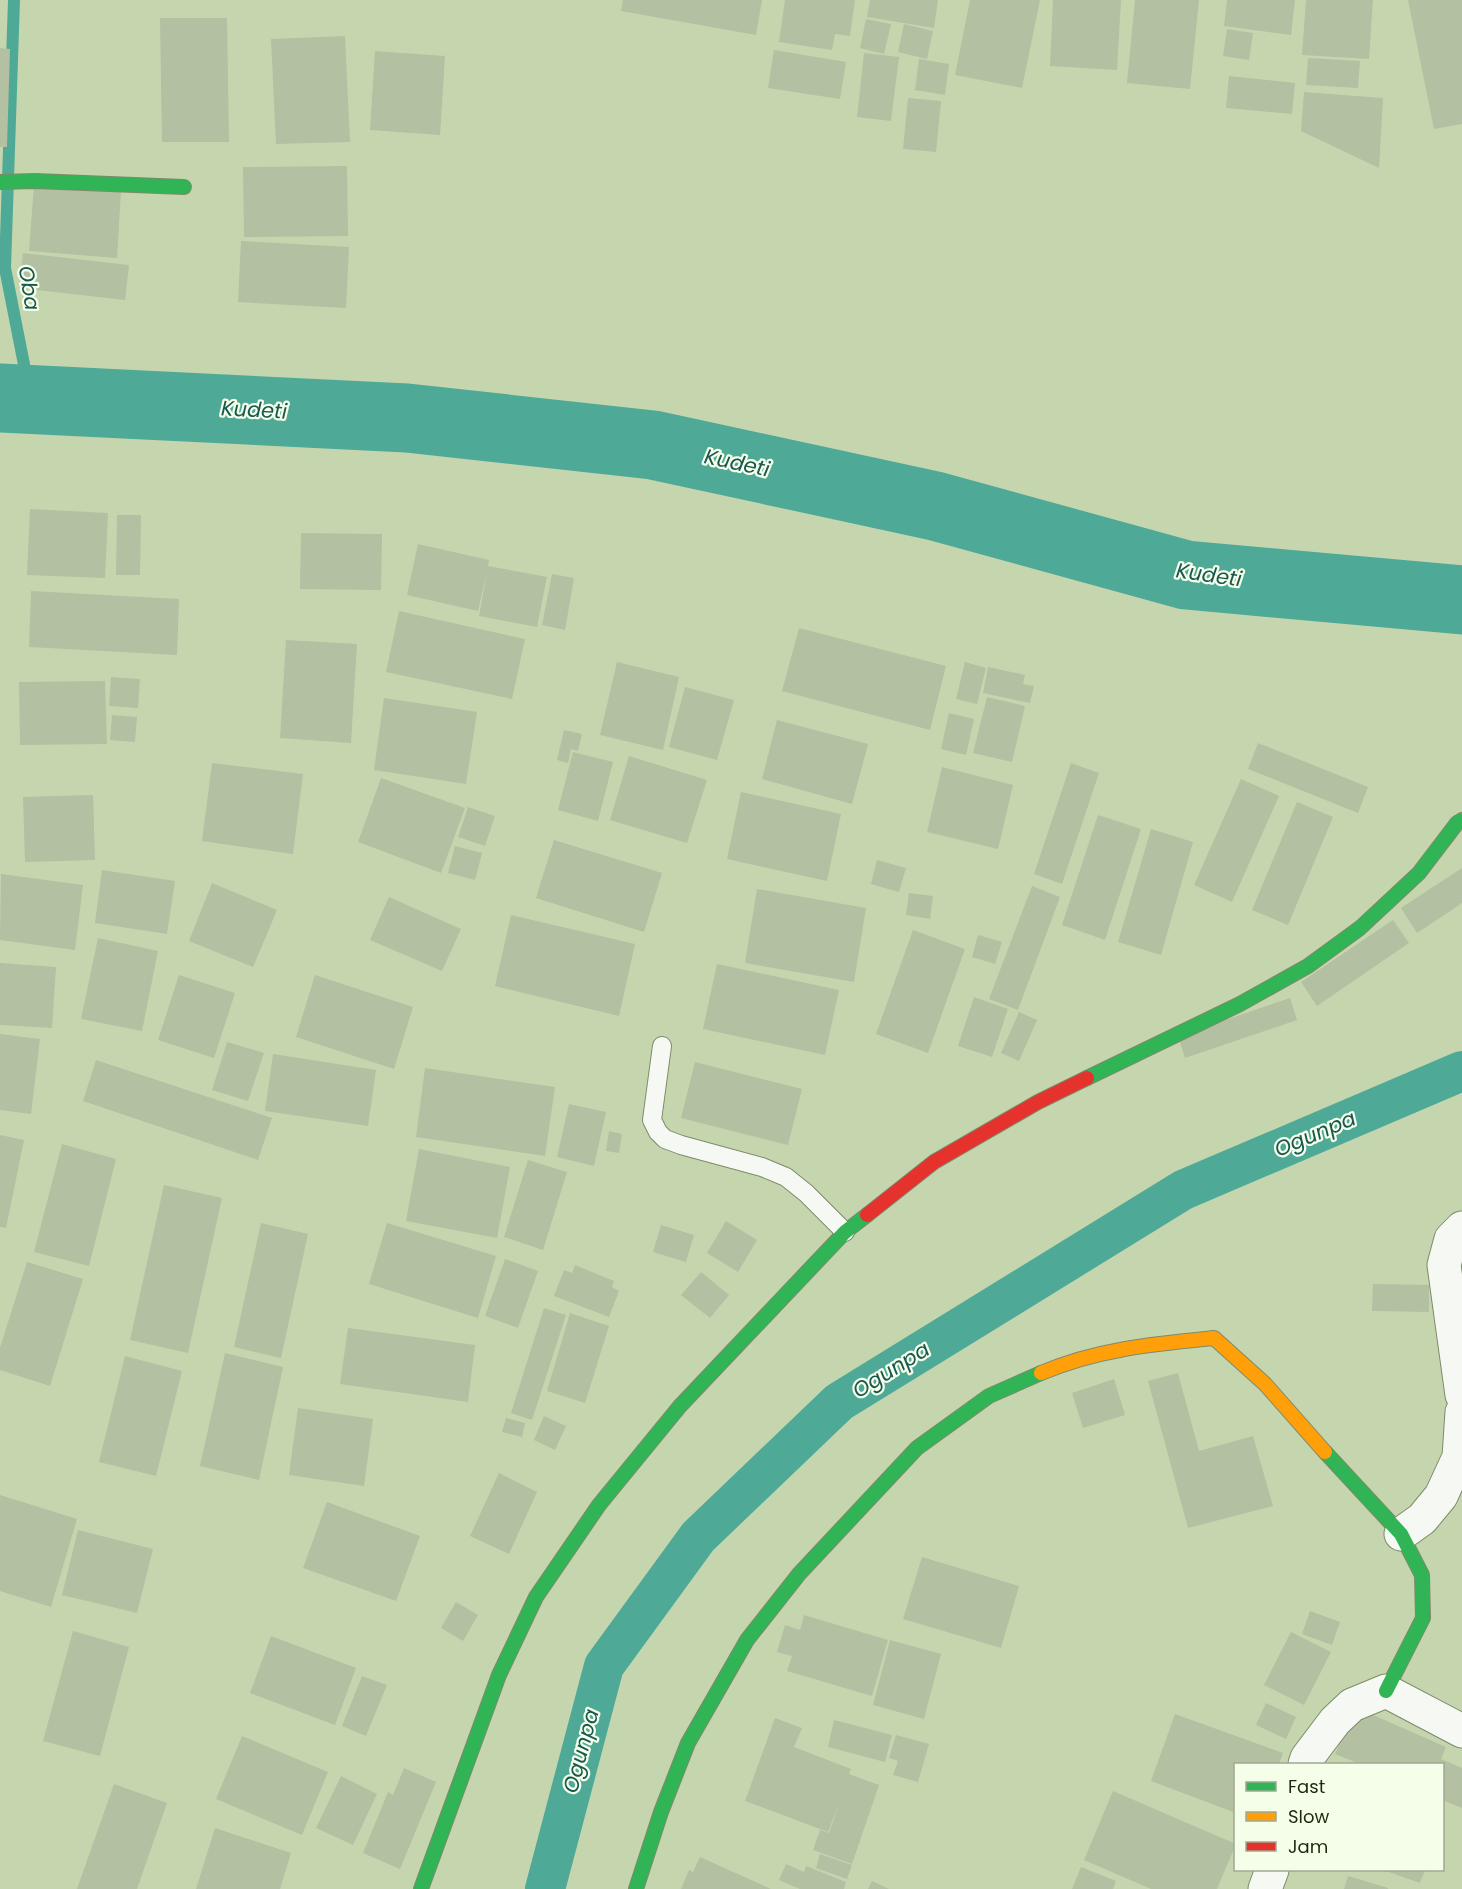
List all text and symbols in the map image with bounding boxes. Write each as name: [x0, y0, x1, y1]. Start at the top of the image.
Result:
water label: Oba: [12, 263, 47, 312]
water label: Kudeti: [220, 393, 289, 426]
water label: Kudeti: [702, 441, 773, 484]
water label: Kudeti: [1174, 556, 1245, 594]
water label: Ogunpa: [1270, 1103, 1360, 1164]
water label: Ogunpa: [847, 1334, 935, 1405]
water label: Ogunpa: [555, 1706, 606, 1796]
legend: [1234, 1763, 1444, 1871]
text: Fast: [1288, 1774, 1325, 1799]
text: Slow: [1288, 1804, 1330, 1829]
text: Jam: [1288, 1834, 1328, 1859]

